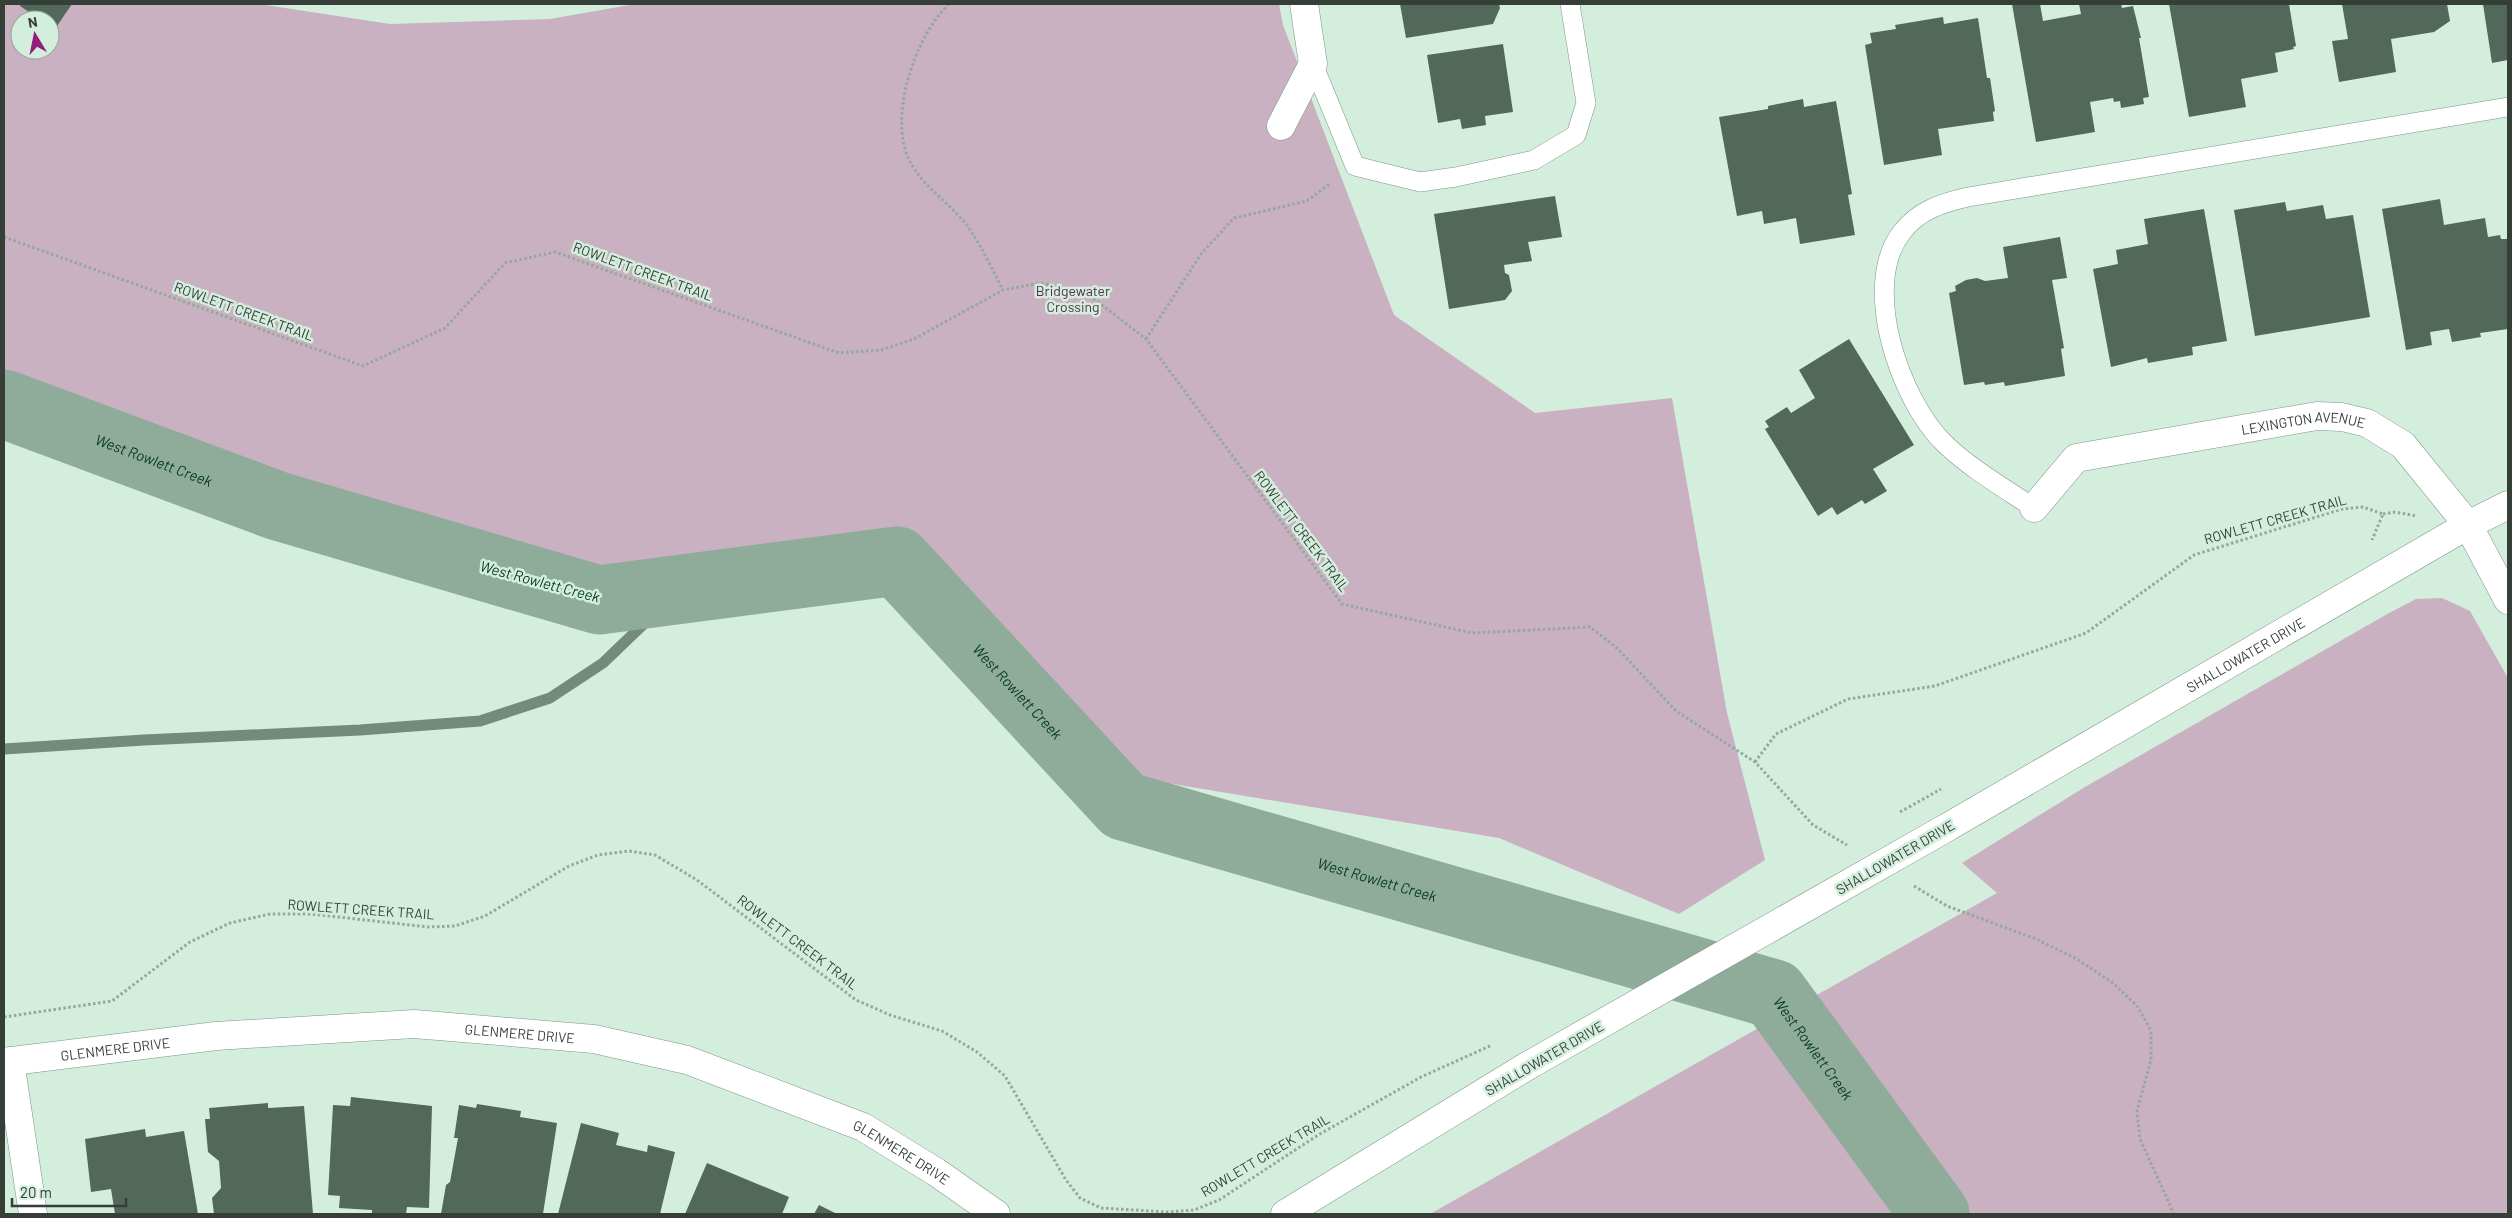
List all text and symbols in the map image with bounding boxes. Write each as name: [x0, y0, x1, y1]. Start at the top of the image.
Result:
north arrow: [10, 10, 60, 60]
text: N: [27, 13, 39, 31]
street label: ROWLETT CREEK TRAIL: [571, 238, 715, 304]
street label: ROWLETT CREEK TRAIL: [172, 278, 316, 344]
park label: Bridgewater Crossing: [1036, 282, 1110, 315]
street label: LEXINGTON AVENUE: [2240, 407, 2367, 438]
water label: West Rowlett Creek: [93, 430, 216, 490]
street label: ROWLETT CREEK TRAIL: [1251, 467, 1353, 595]
street label: ROWLETT CREEK TRAIL: [2202, 491, 2348, 547]
water label: West Rowlett Creek: [478, 556, 603, 606]
street label: SHALLOWATER DRIVE: [2183, 613, 2308, 695]
water label: West Rowlett Creek: [969, 640, 1067, 743]
street label: SHALLOWATER DRIVE: [1833, 816, 1957, 898]
water label: West Rowlett Creek: [1315, 853, 1440, 905]
street label: ROWLETT CREEK TRAIL: [734, 891, 862, 993]
street label: ROWLETT CREEK TRAIL: [287, 895, 435, 923]
water label: West Rowlett Creek: [1770, 993, 1858, 1104]
street label: SHALLOWATER DRIVE: [1482, 1017, 1606, 1099]
street label: GLENMERE DRIVE: [464, 1020, 575, 1046]
street label: GLENMERE DRIVE: [59, 1033, 171, 1064]
street label: ROWLETT CREEK TRAIL: [1198, 1110, 1332, 1200]
street label: GLENMERE DRIVE: [851, 1116, 953, 1188]
scale bar: [12, 1176, 126, 1208]
text: 20 m: [20, 1183, 52, 1201]

